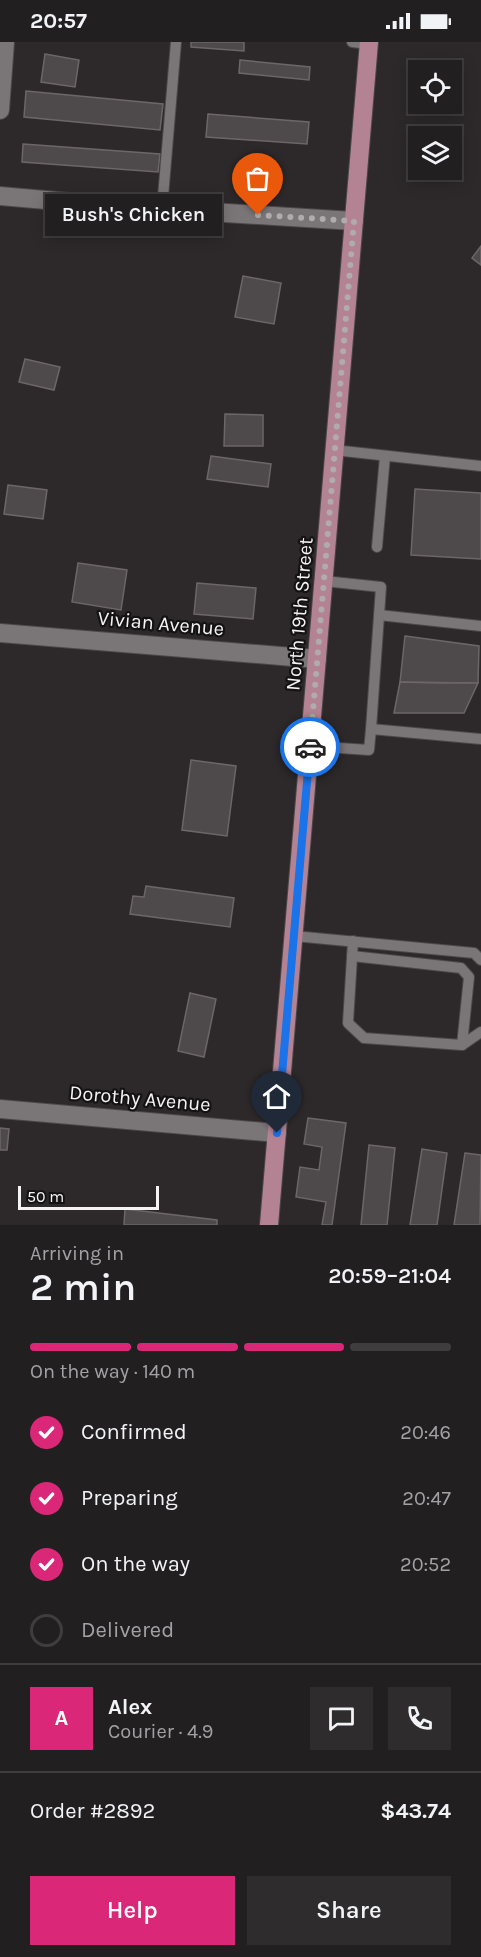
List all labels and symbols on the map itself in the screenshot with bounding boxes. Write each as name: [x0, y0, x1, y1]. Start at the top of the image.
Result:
pin: [232, 153, 283, 215]
callout: Bush's Chicken: [45, 194, 222, 236]
street label: North 19th Street: [281, 536, 318, 692]
street label: Vivian Avenue: [97, 607, 225, 640]
courier: [280, 717, 340, 777]
pin: [251, 1071, 302, 1133]
street label: Dorothy Avenue: [68, 1081, 212, 1116]
scale bar: [18, 1183, 159, 1210]

